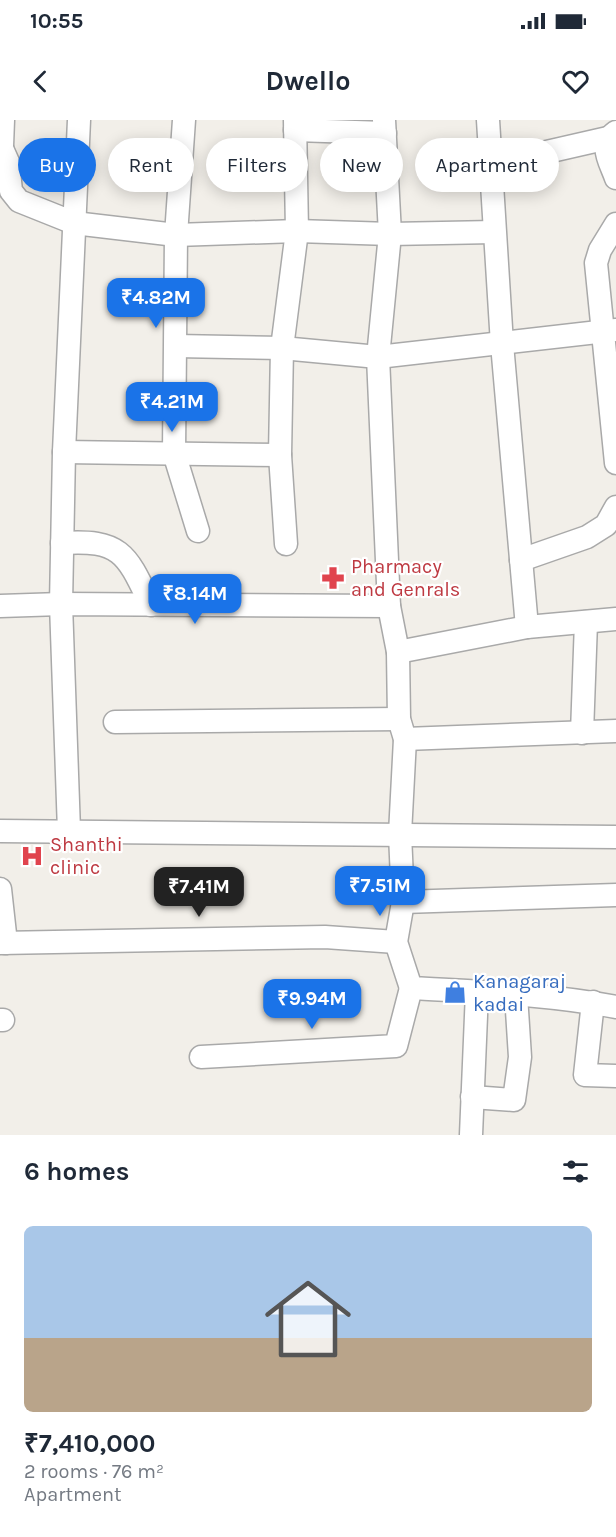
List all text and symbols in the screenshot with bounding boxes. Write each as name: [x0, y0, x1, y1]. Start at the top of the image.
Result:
text: 10:55: [30, 8, 83, 34]
icon: back: [24, 65, 57, 98]
text: Dwello: [265, 65, 351, 97]
icon: heart: [559, 65, 592, 98]
chip: Buy: [18, 138, 96, 192]
chip: Rent: [108, 138, 194, 192]
chip: Filters: [206, 138, 308, 192]
chip: New: [320, 138, 403, 192]
chip: Apartment: [415, 138, 559, 192]
pin: ₹4.82M: [107, 278, 205, 329]
text: ₹4.82M: [121, 286, 191, 309]
pin: ₹4.21M: [123, 382, 221, 433]
text: ₹4.21M: [140, 390, 204, 413]
place label: Pharmacy and Genrals: [351, 555, 460, 601]
pharmacy icon: Pharmacy and Genrals: [320, 565, 346, 591]
pin: ₹8.14M: [146, 574, 244, 625]
text: ₹8.14M: [162, 582, 228, 605]
place label: Shanthi clinic: [50, 833, 123, 879]
hospital icon: Shanthi clinic: [19, 843, 45, 869]
pin: ₹7.51M: [331, 866, 429, 917]
pin: ₹7.41M: [150, 867, 248, 918]
text: ₹7.51M: [349, 874, 411, 897]
text: ₹7.41M: [168, 875, 230, 898]
place label: Kanagaraj kadai: [473, 970, 566, 1016]
pin: ₹9.94M: [263, 979, 361, 1030]
shop icon: Kanagaraj kadai: [442, 979, 468, 1005]
text: ₹9.94M: [277, 987, 347, 1010]
icon: filters: [559, 1155, 592, 1188]
text: 6 homes: [24, 1156, 129, 1187]
icon: home: [254, 1265, 362, 1373]
text: ₹7,410,000: [24, 1428, 155, 1459]
text: 2 rooms · 76 m²: [24, 1460, 164, 1483]
text: Apartment: [24, 1483, 122, 1506]

